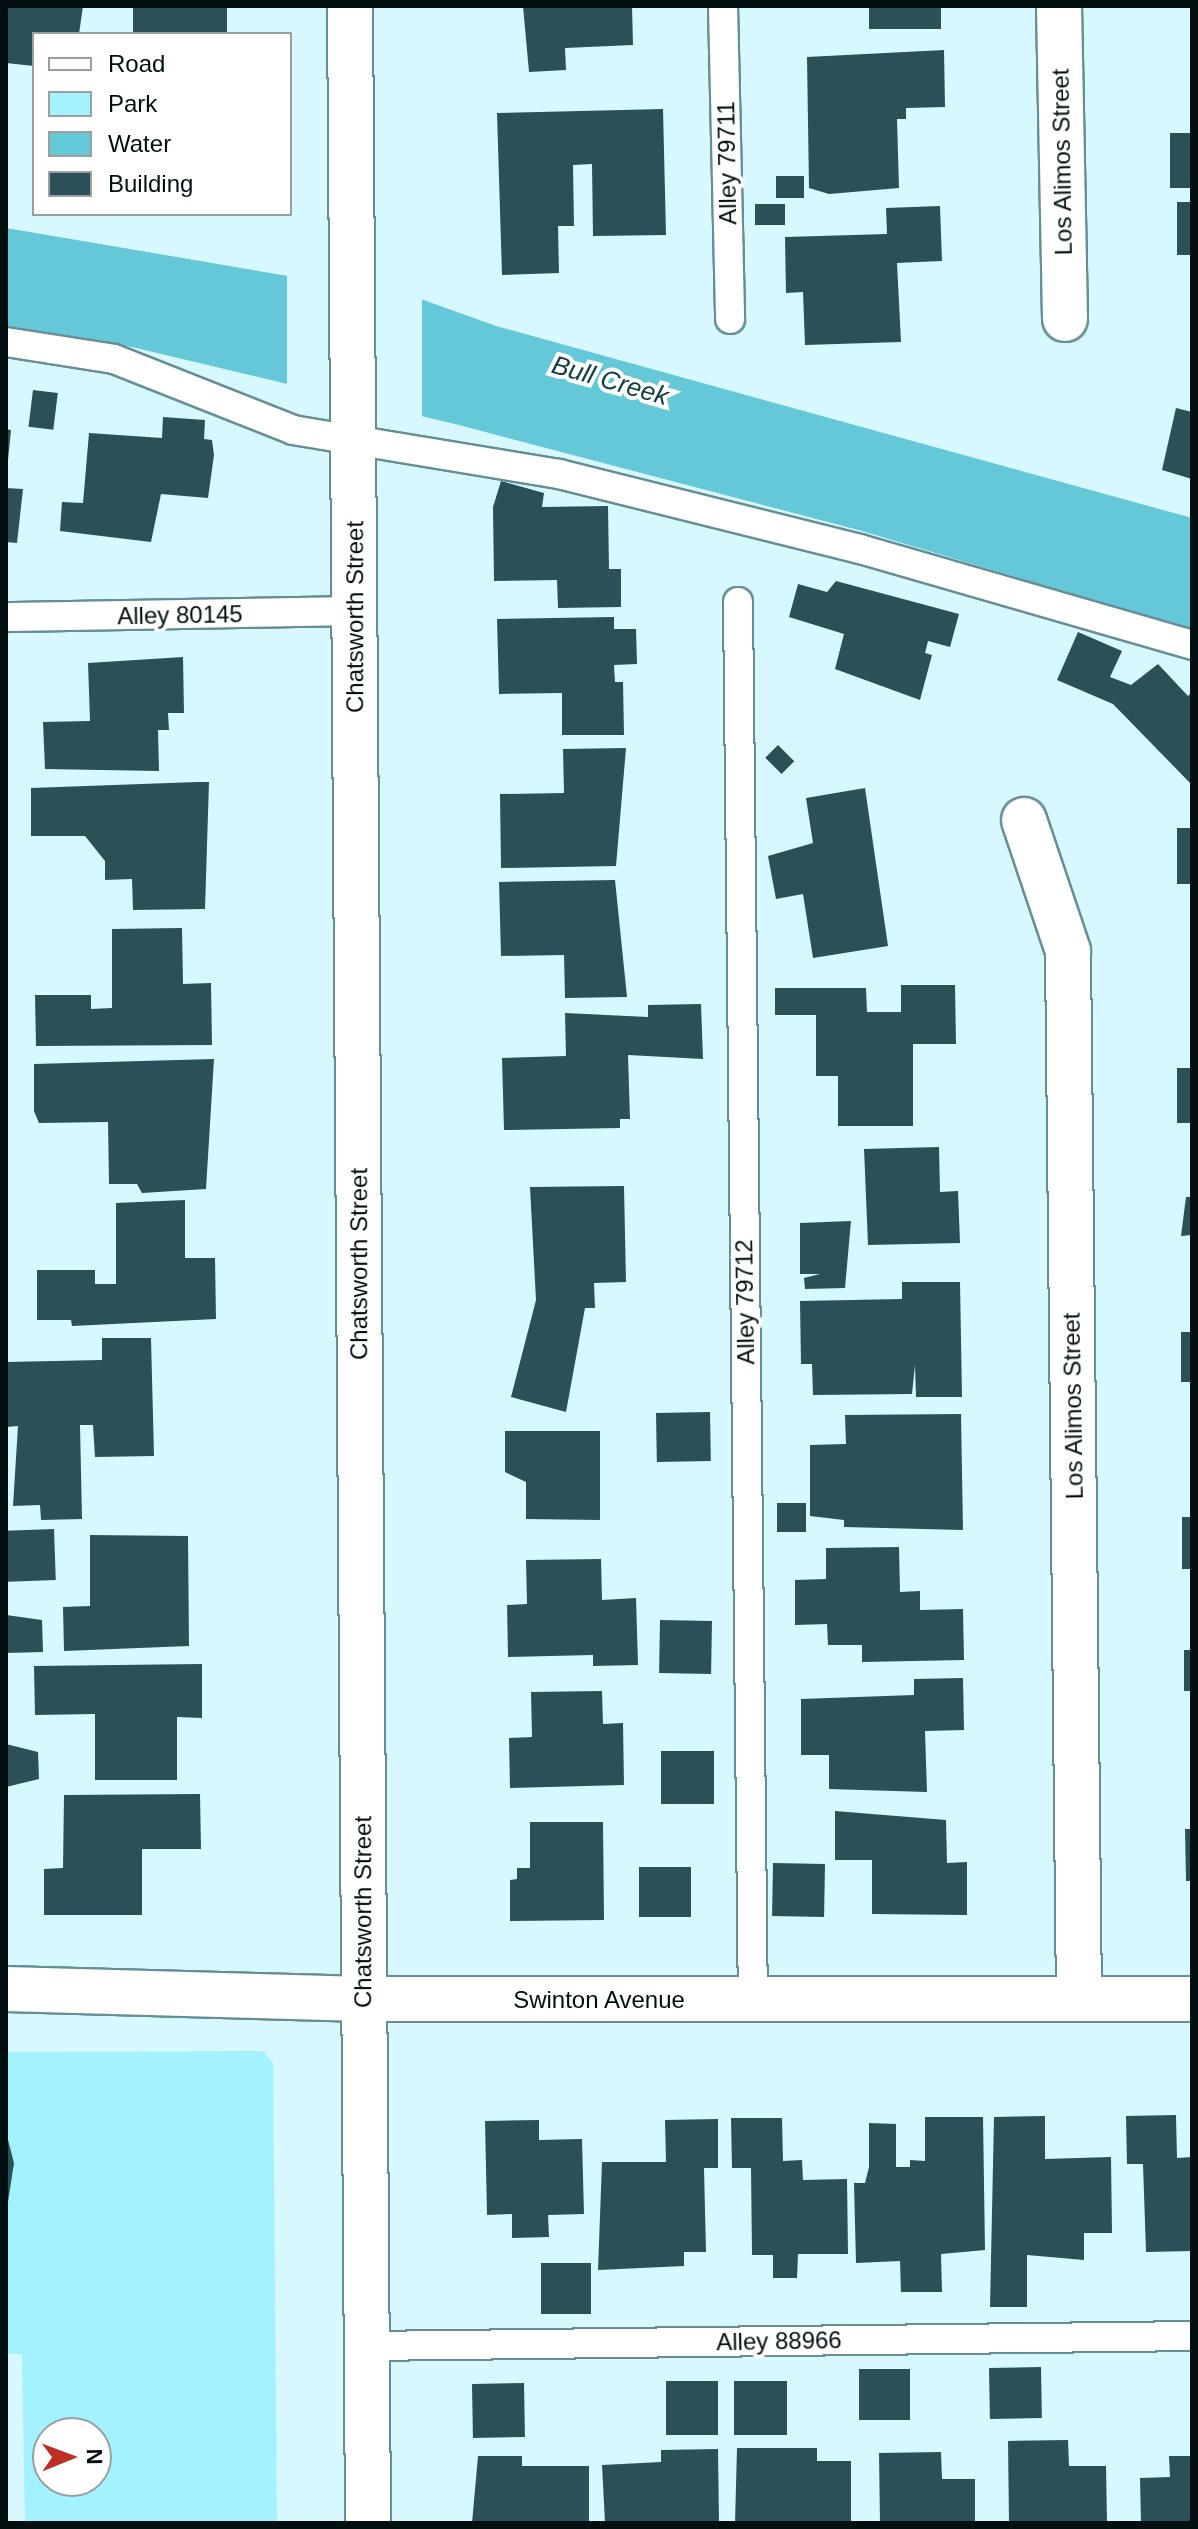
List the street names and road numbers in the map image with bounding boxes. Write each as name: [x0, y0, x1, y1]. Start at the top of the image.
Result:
street label: Los Alimos Street: [1046, 68, 1078, 256]
street label: Alley 79711: [712, 101, 742, 225]
street label: Chatsworth Street: [341, 521, 369, 713]
street label: Alley 80145: [117, 600, 243, 630]
street label: Chatsworth Street: [345, 1168, 373, 1360]
street label: Alley 79712: [730, 1239, 760, 1365]
street label: Los Alimos Street: [1057, 1312, 1089, 1500]
street label: Chatsworth Street: [349, 1816, 377, 2008]
street label: Swinton Avenue: [512, 1986, 686, 2014]
street label: Alley 88966: [716, 2326, 842, 2356]

